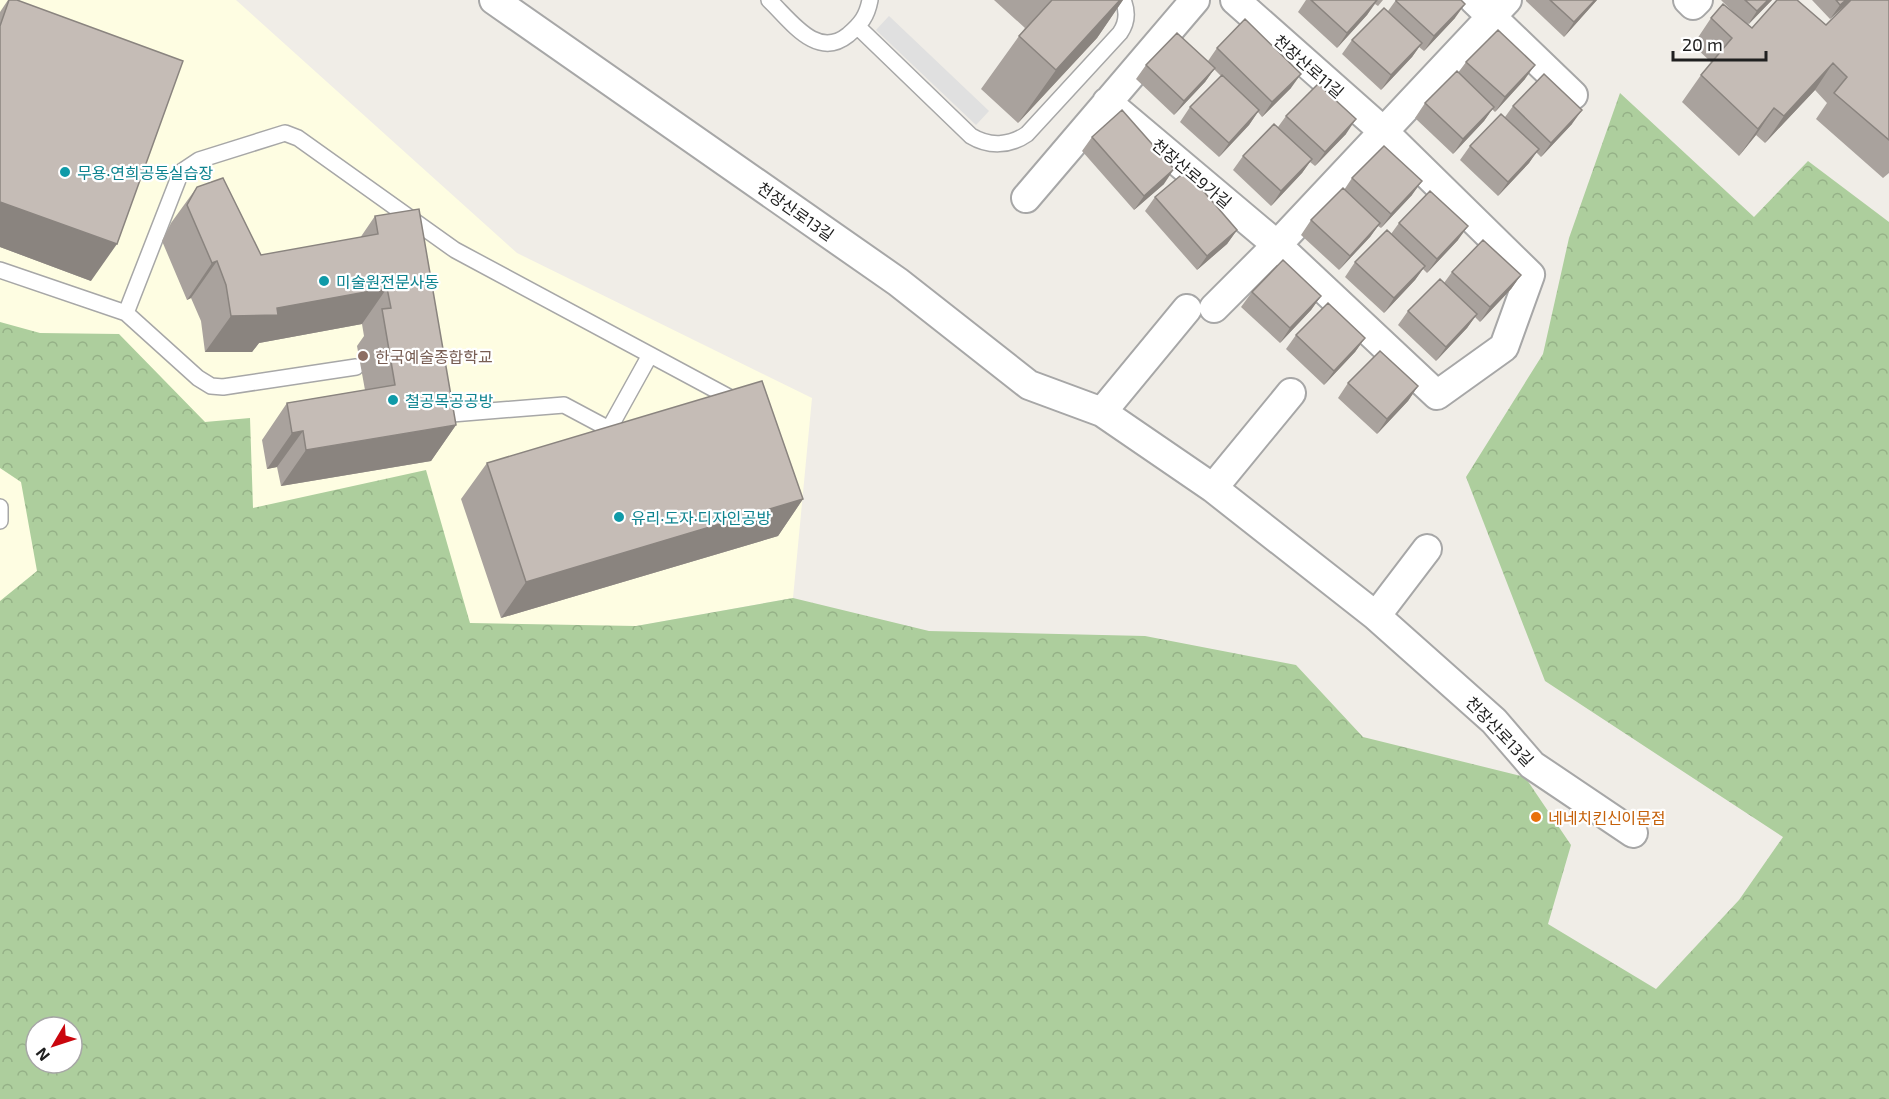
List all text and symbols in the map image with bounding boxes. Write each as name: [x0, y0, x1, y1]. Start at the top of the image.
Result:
scale bar: [1673, 24, 1766, 62]
street label: 천장산로11길: [1270, 31, 1348, 101]
text: 20 m: [1682, 33, 1723, 55]
street label: 천장산로9가길: [1149, 134, 1235, 212]
place label: 무용·연희공동실습장: [77, 163, 214, 182]
marker: 무용·연희공동실습장: [58, 165, 72, 179]
street label: 천장산로13길: [754, 178, 838, 244]
place label: 미술원전문사동: [336, 272, 439, 291]
marker: 미술원전문사동: [317, 274, 331, 288]
place label: 한국예술종합학교: [375, 347, 493, 366]
marker: 한국예술종합학교: [356, 349, 370, 363]
place label: 철공목공공방: [405, 391, 494, 410]
marker: 철공목공공방: [386, 393, 400, 407]
place label: 유리·도자·디자인공방: [631, 508, 771, 527]
marker: 유리·도자·디자인공방: [612, 510, 626, 524]
street label: 천장산로13길: [1462, 692, 1538, 770]
place label: 네네치킨신이문점: [1548, 808, 1666, 827]
marker: 네네치킨신이문점: [1529, 810, 1543, 824]
north arrow: [24, 1015, 84, 1075]
text: N: [31, 1044, 53, 1065]

